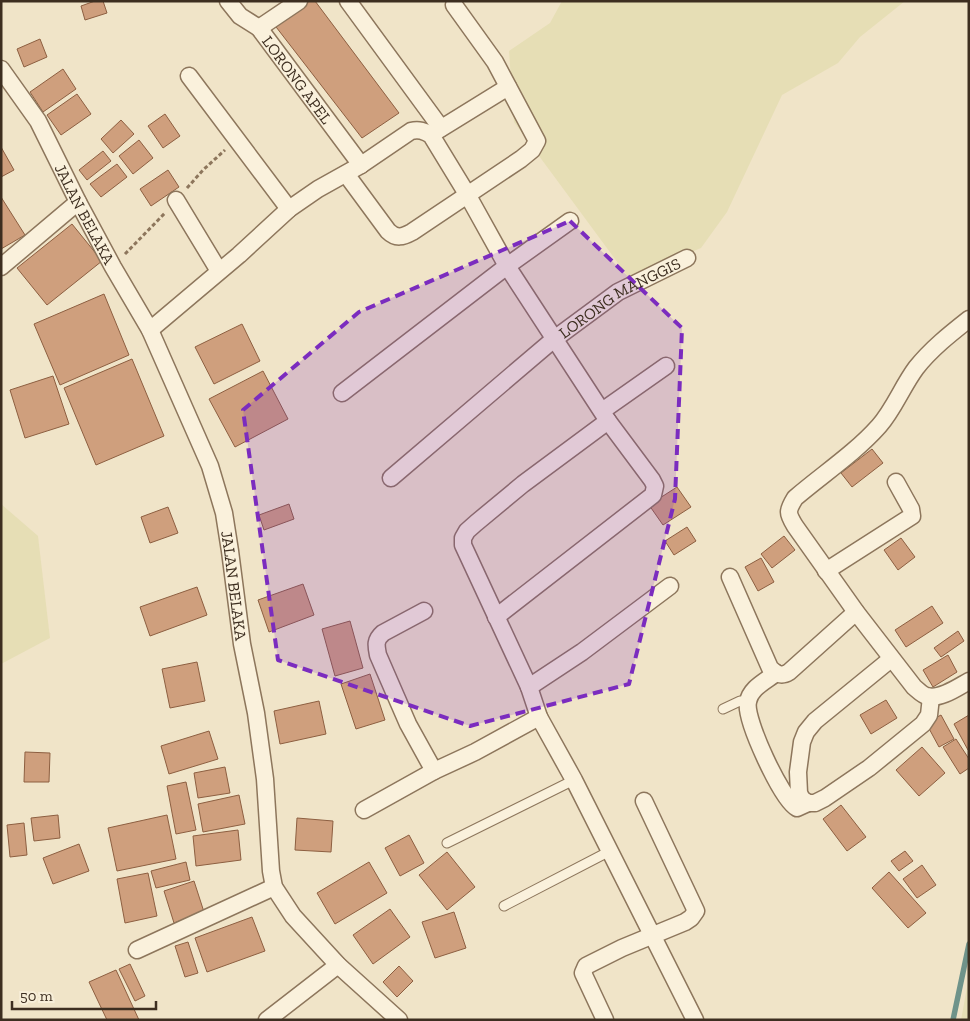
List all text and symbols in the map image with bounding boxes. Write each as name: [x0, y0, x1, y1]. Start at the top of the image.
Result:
street label: LORONG APEL: [258, 32, 337, 128]
street label: JALAN BELAKA: [51, 161, 119, 268]
street label: LORONG MANGGIS: [555, 253, 683, 342]
street label: JALAN BELAKA: [217, 529, 251, 642]
scale bar: [12, 978, 156, 1010]
text: 50 m: [20, 987, 53, 1005]

